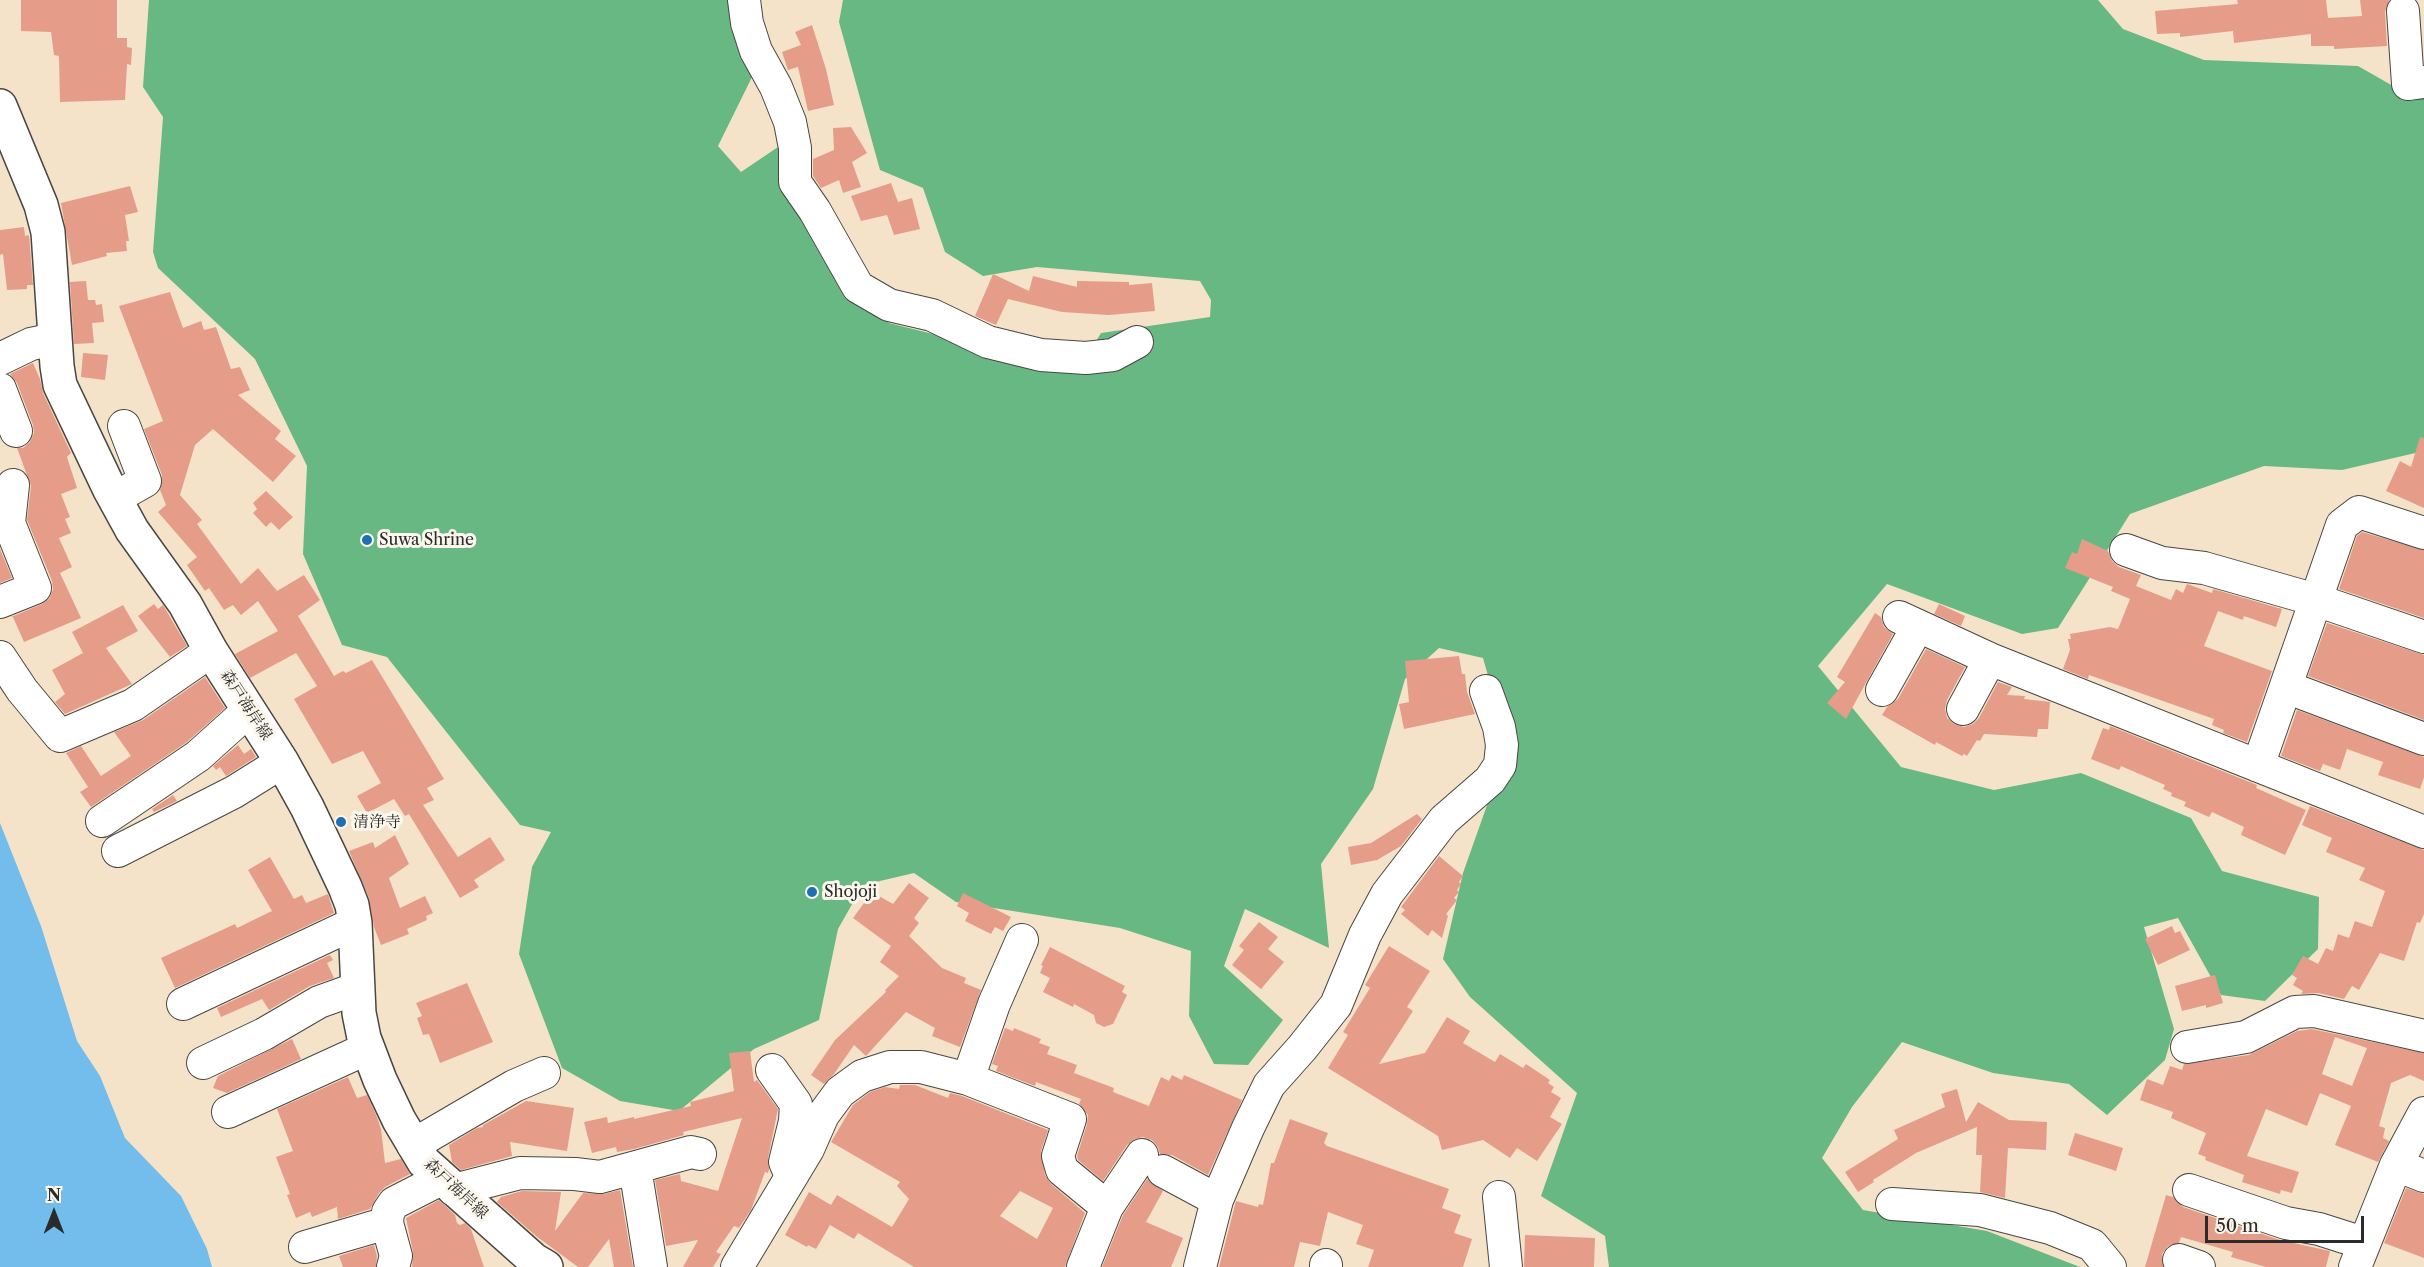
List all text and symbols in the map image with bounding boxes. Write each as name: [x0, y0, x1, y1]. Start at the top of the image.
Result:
place label: Suwa Shrine: [379, 530, 474, 550]
marker: Suwa Shrine: [360, 533, 374, 547]
street label: 森戸海岸線: [216, 666, 276, 744]
place label: 清浄寺: [353, 812, 401, 832]
marker: 清浄寺: [334, 815, 348, 829]
place label: Shojoji: [824, 882, 877, 902]
marker: Shojoji: [805, 885, 819, 899]
street label: 森戸海岸線: [420, 1155, 492, 1223]
north arrow: [24, 1183, 84, 1243]
text: N: [47, 1185, 61, 1205]
scale bar: [2208, 1204, 2367, 1242]
text: 50 m: [2216, 1215, 2259, 1237]

